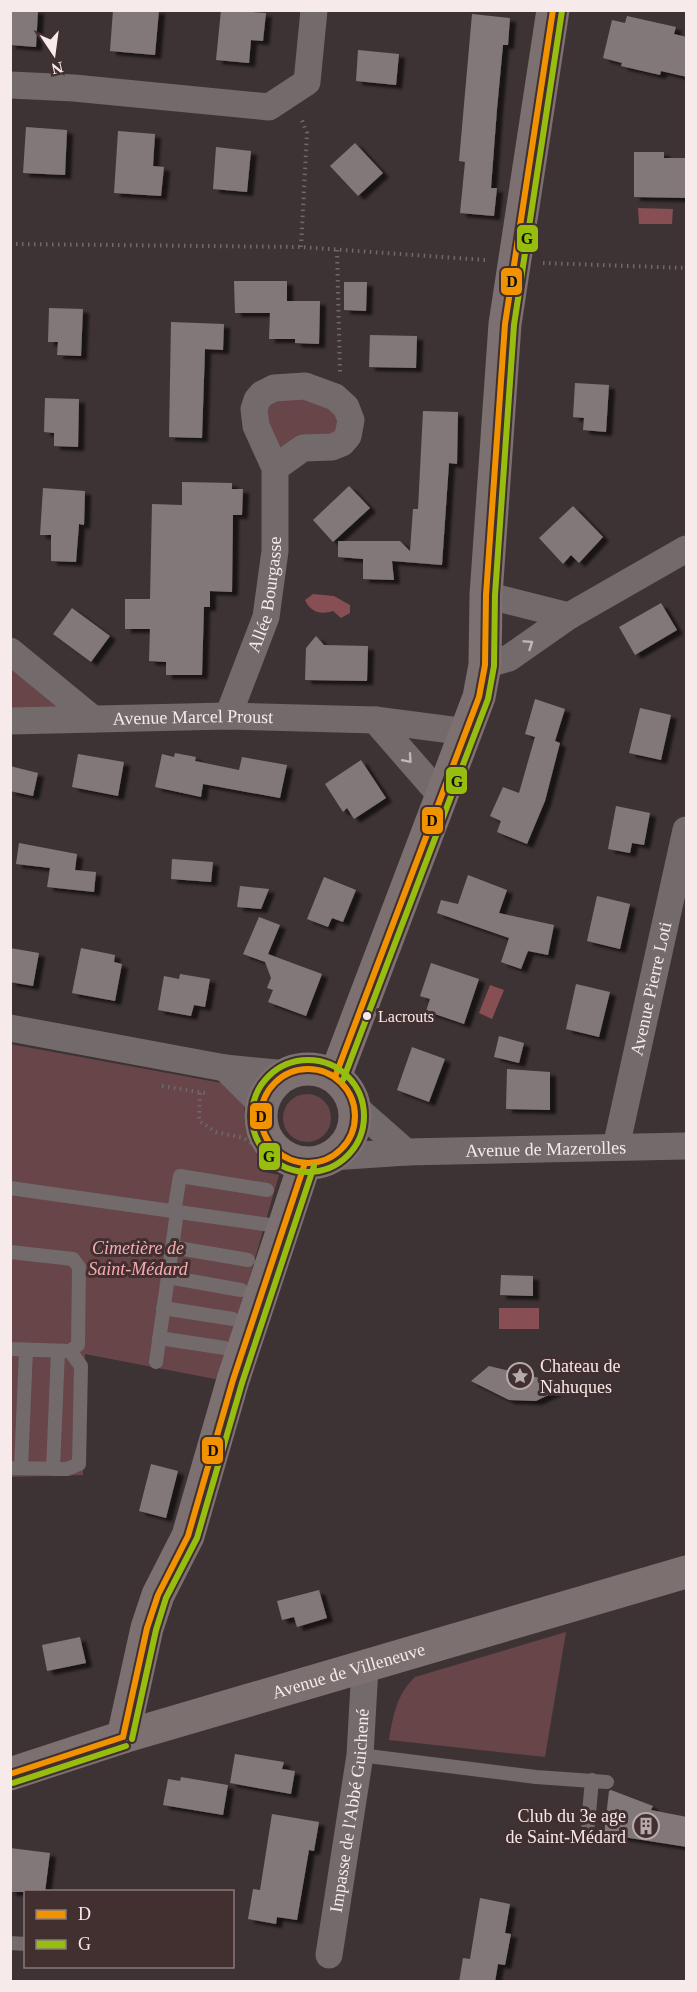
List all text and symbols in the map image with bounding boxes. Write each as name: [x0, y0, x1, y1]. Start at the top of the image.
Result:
north arrow: [24, 24, 84, 84]
text: N: [49, 59, 65, 78]
line badge: G: [516, 224, 539, 253]
text: G: [521, 230, 534, 247]
line badge: D: [500, 267, 523, 296]
text: D: [506, 273, 518, 290]
street label: Allée Bourgasse: [243, 537, 285, 655]
one-way arrow: [522, 640, 533, 651]
street label: Avenue Marcel Proust: [112, 706, 274, 729]
one-way arrow: [401, 752, 412, 763]
line badge: G: [445, 766, 468, 795]
text: G: [451, 773, 464, 790]
line badge: D: [421, 806, 444, 835]
text: D: [426, 812, 438, 829]
street label: Avenue Pierre Loti: [626, 920, 675, 1058]
place label: Lacrouts: [378, 1008, 434, 1025]
marker: Lacrouts: [361, 1010, 373, 1022]
line badge: D: [249, 1102, 273, 1130]
text: D: [255, 1108, 267, 1125]
street label: Avenue de Mazerolles: [465, 1137, 626, 1161]
line badge: G: [258, 1142, 281, 1171]
text: G: [263, 1148, 276, 1165]
park label: Cimetière de Saint-Médard: [88, 1238, 189, 1279]
place label: Chateau de Nahuques: [540, 1356, 620, 1397]
place icon: Chateau de Nahuques: [505, 1361, 535, 1391]
line badge: D: [201, 1436, 224, 1465]
text: D: [207, 1442, 219, 1459]
street label: Avenue de Villeneuve: [270, 1639, 427, 1703]
street label: Impasse de l'Abbé Guichené: [326, 1708, 373, 1914]
place label: Club du 3e age de Saint-Médard: [506, 1806, 626, 1847]
building icon: Club du 3e age de Saint-Médard: [631, 1811, 661, 1841]
legend: [24, 1890, 234, 1968]
text: D: [78, 1904, 91, 1924]
text: G: [78, 1934, 91, 1954]

